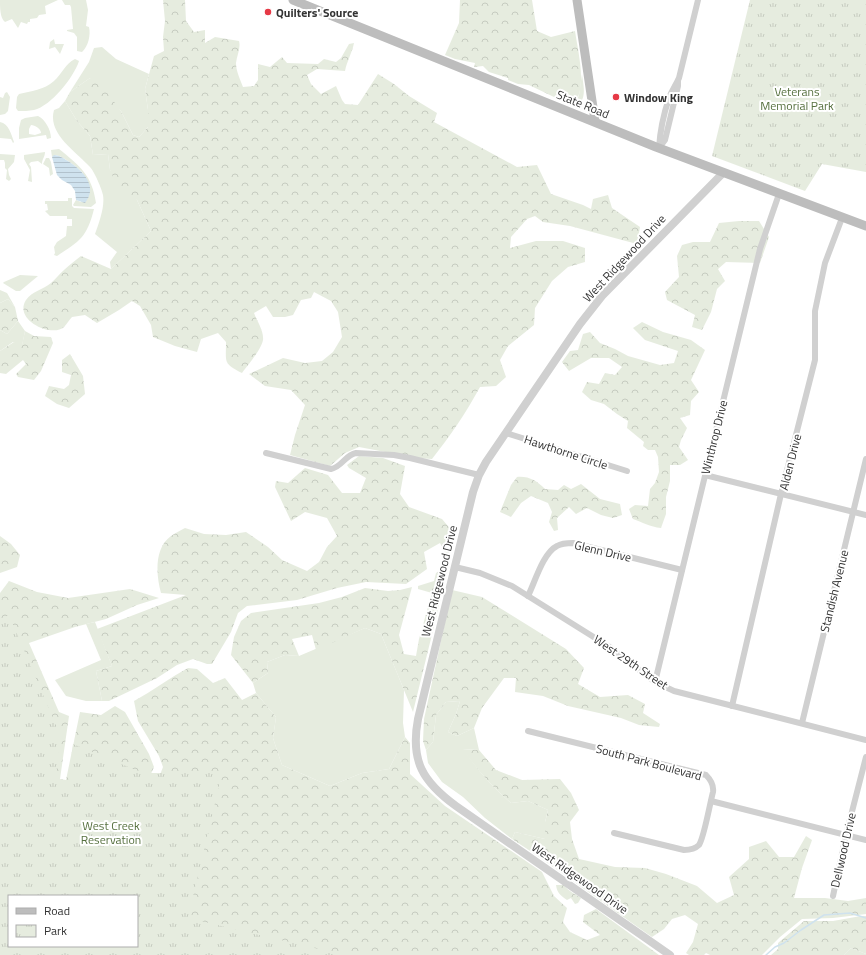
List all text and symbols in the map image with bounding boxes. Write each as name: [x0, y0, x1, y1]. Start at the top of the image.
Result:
place label: Quilters' Source: [276, 3, 358, 22]
marker: Quilters' Source: [263, 7, 273, 17]
park label: Veterans Memorial Park: [760, 82, 834, 115]
street label: State Road: [554, 85, 612, 123]
place label: Window King: [624, 88, 694, 107]
marker: Window King: [611, 92, 621, 102]
street label: West Ridgewood Drive: [578, 210, 670, 306]
street label: Winthrop Drive: [696, 398, 732, 476]
street label: Hawthorne Circle: [522, 430, 610, 474]
street label: Alden Drive: [774, 432, 806, 492]
street label: West Ridgewood Drive: [416, 523, 462, 639]
street label: Glenn Drive: [573, 535, 633, 567]
street label: Standish Avenue: [815, 548, 853, 634]
street label: West 29th Street: [590, 630, 673, 695]
street label: South Park Boulevard: [594, 739, 704, 785]
street label: Dellwood Drive: [825, 811, 861, 889]
park label: West Creek Reservation: [81, 816, 141, 849]
street label: West Ridgewood Drive: [528, 837, 632, 919]
legend: [8, 895, 138, 947]
text: Road: [44, 901, 70, 920]
text: Park: [44, 921, 67, 940]

